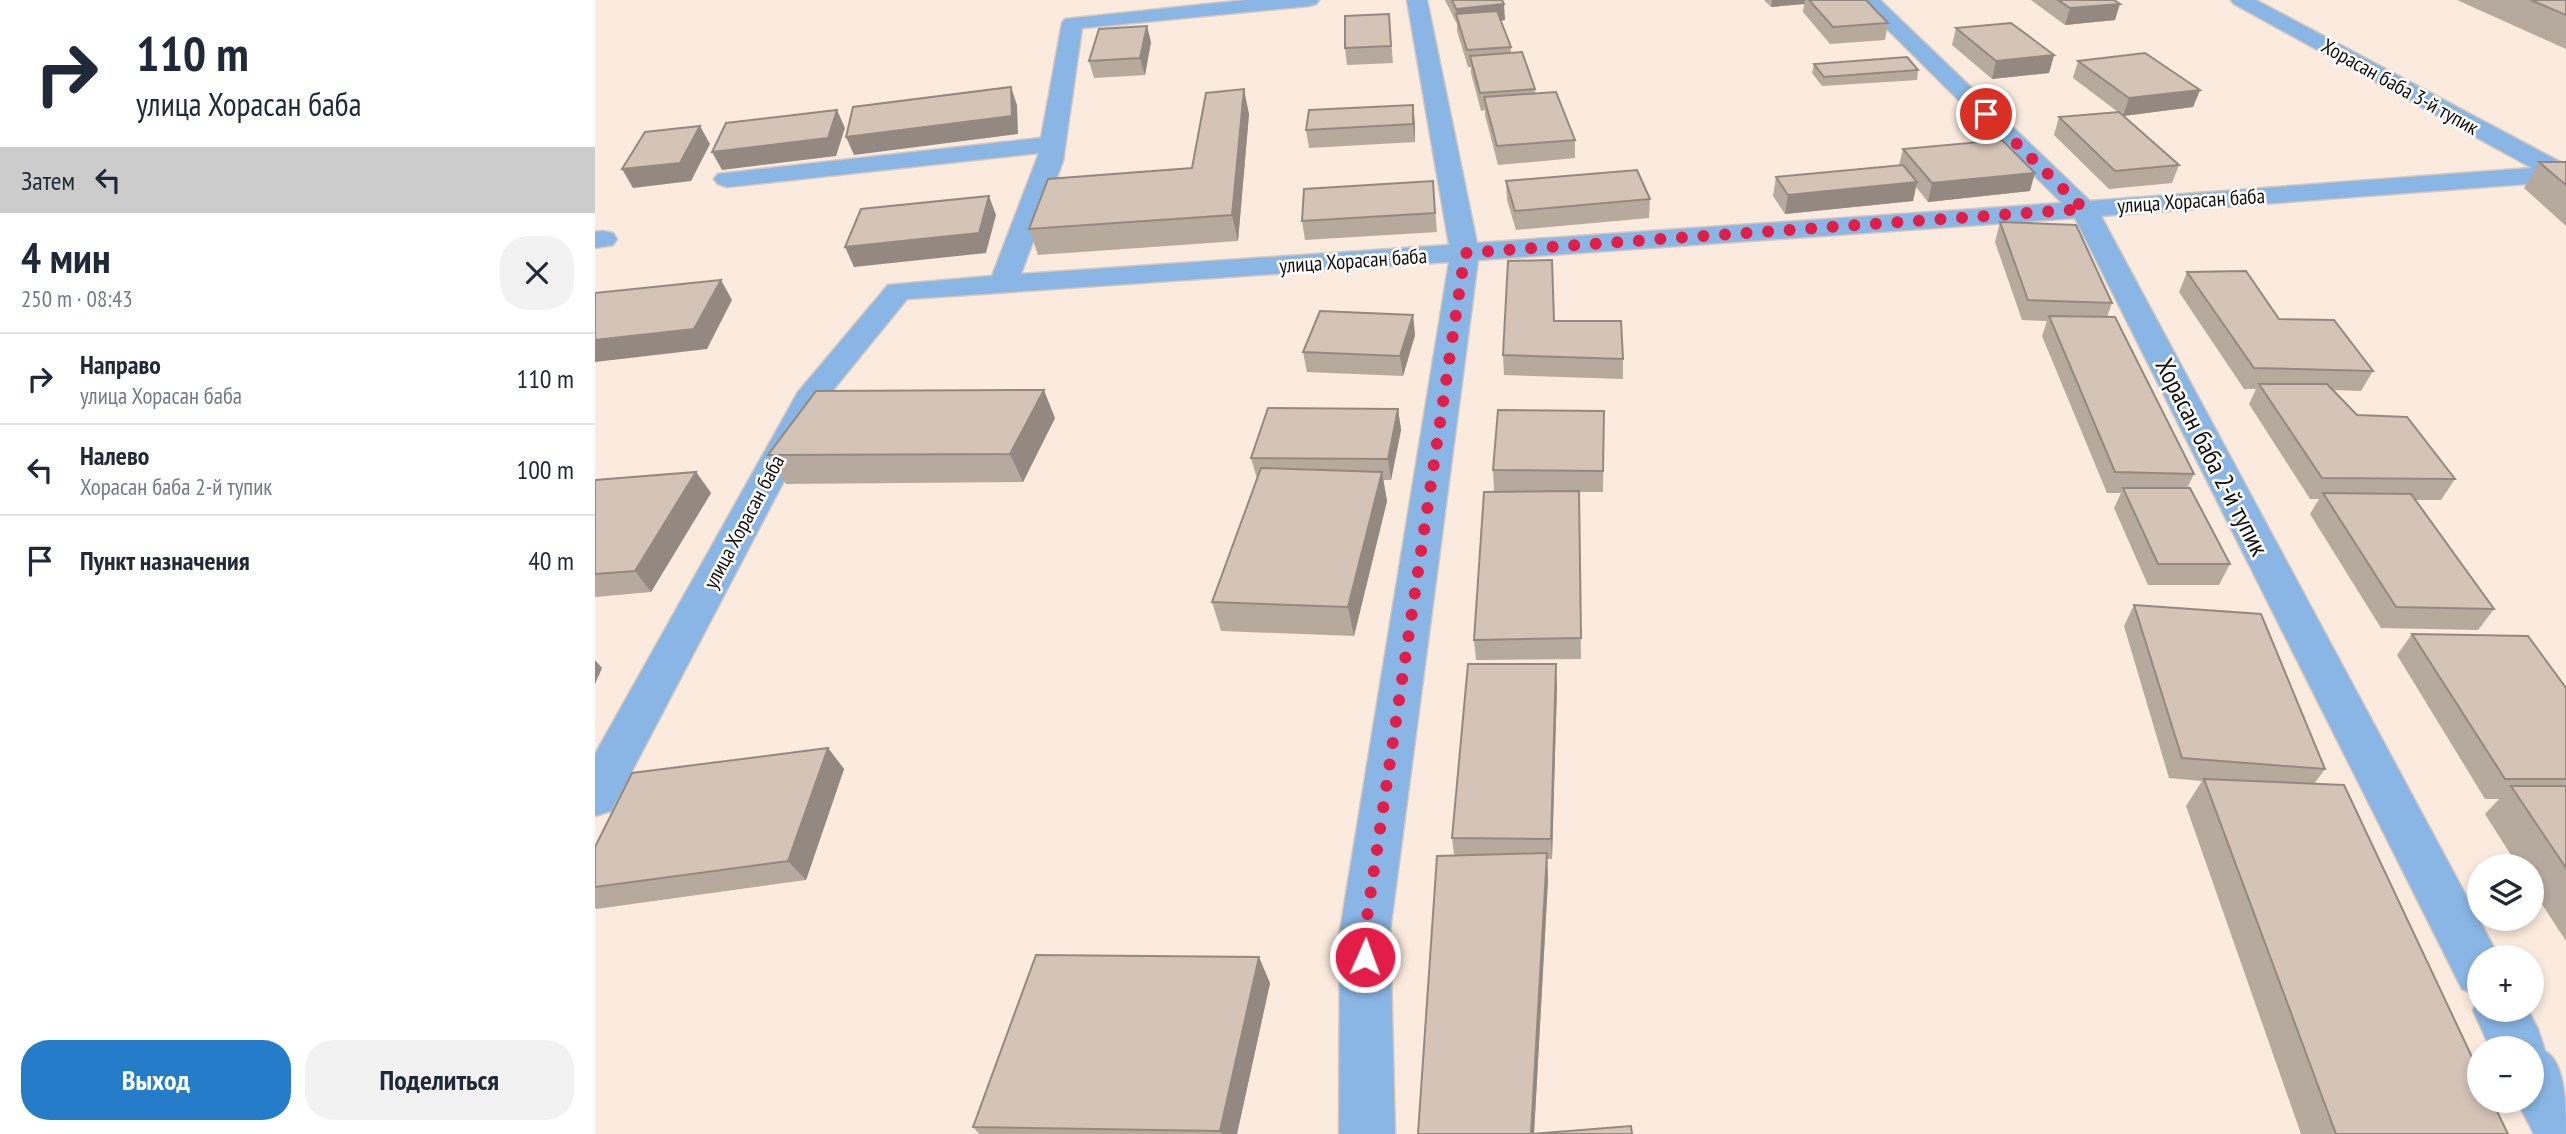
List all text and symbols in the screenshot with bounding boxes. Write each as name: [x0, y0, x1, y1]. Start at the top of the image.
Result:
text: 110 m: [136, 21, 249, 85]
icon: right: [21, 28, 112, 119]
street label: Хорасан баба 3-й тупик: [2317, 32, 2484, 141]
text: улица Хорасан баба: [136, 83, 361, 125]
pin: [1956, 84, 2016, 144]
icon: arrive: [1967, 95, 2005, 133]
icon: left: [89, 161, 127, 199]
text: Затем: [21, 164, 75, 197]
street label: улица Хорасан баба: [2116, 182, 2266, 219]
text: 4 мин: [21, 230, 111, 285]
button: close: [500, 236, 574, 310]
street label: улица Хорасан баба: [1278, 242, 1428, 279]
text: 250 m · 08:43: [21, 284, 133, 313]
text: Направо: [80, 348, 161, 381]
street label: Хорасан баба 2-й тупик: [2148, 352, 2276, 561]
icon: right: [21, 360, 59, 398]
text: 110 m: [516, 362, 574, 395]
text: улица Хорасан баба: [80, 381, 242, 410]
text: Налево: [80, 439, 149, 472]
street label: улица Хорасан баба: [697, 450, 790, 593]
icon: left: [21, 451, 59, 489]
text: 100 m: [516, 453, 574, 486]
text: Хорасан баба 2-й тупик: [80, 472, 272, 501]
icon: arrive: [21, 542, 59, 580]
text: Пункт назначения: [80, 544, 250, 577]
text: 40 m: [528, 544, 574, 577]
map controls: [2467, 854, 2544, 1113]
button: layers: [2467, 854, 2544, 931]
position arrow: [1328, 920, 1402, 994]
button: +: [2467, 945, 2544, 1022]
button: −: [2467, 1036, 2544, 1113]
button: Выход: [21, 1040, 291, 1120]
button: Поделиться: [305, 1040, 574, 1120]

